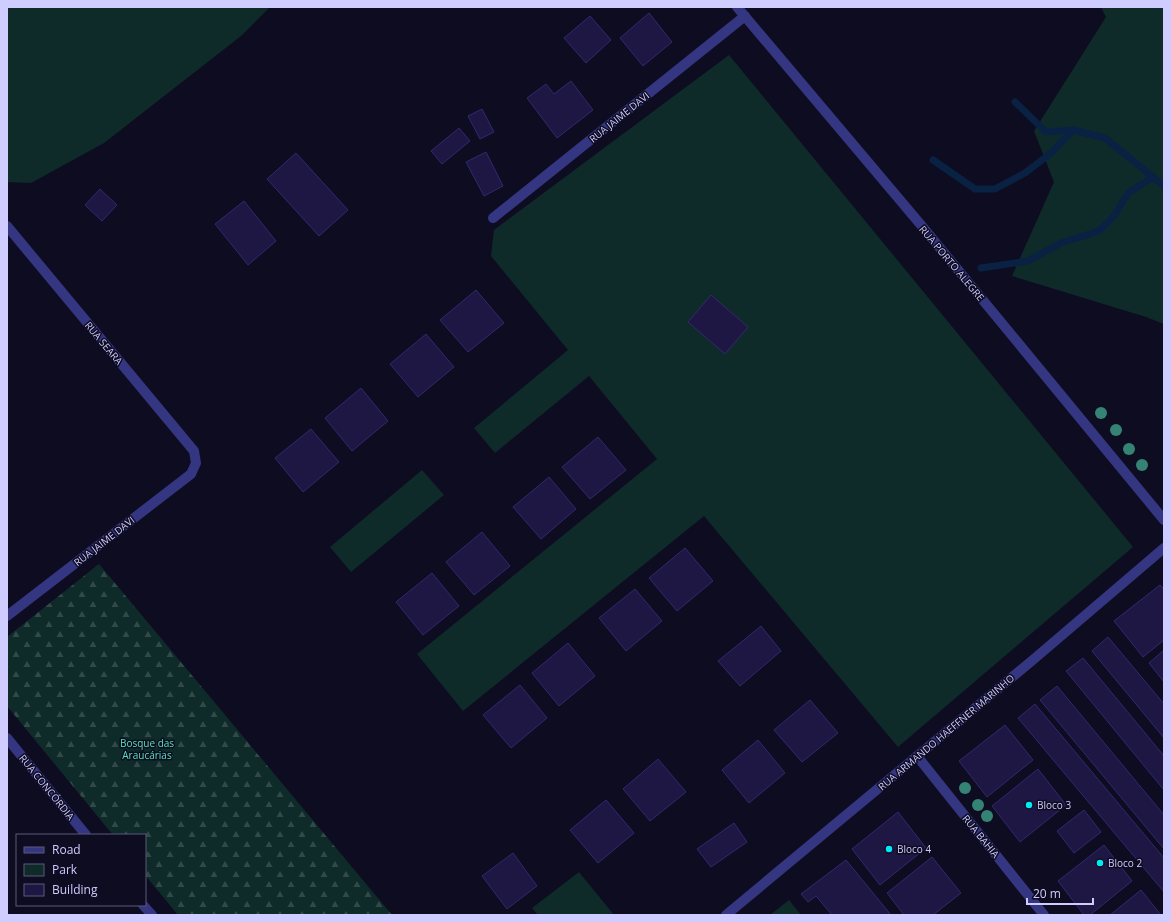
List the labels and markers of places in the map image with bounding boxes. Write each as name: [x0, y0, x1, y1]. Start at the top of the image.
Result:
place label: Bloco 3: [1037, 798, 1071, 812]
marker: Bloco 3: [1024, 800, 1034, 810]
place label: Bloco 4: [897, 842, 931, 856]
marker: Bloco 4: [884, 844, 894, 854]
place label: Bloco 2: [1108, 856, 1142, 870]
marker: Bloco 2: [1095, 858, 1105, 868]

